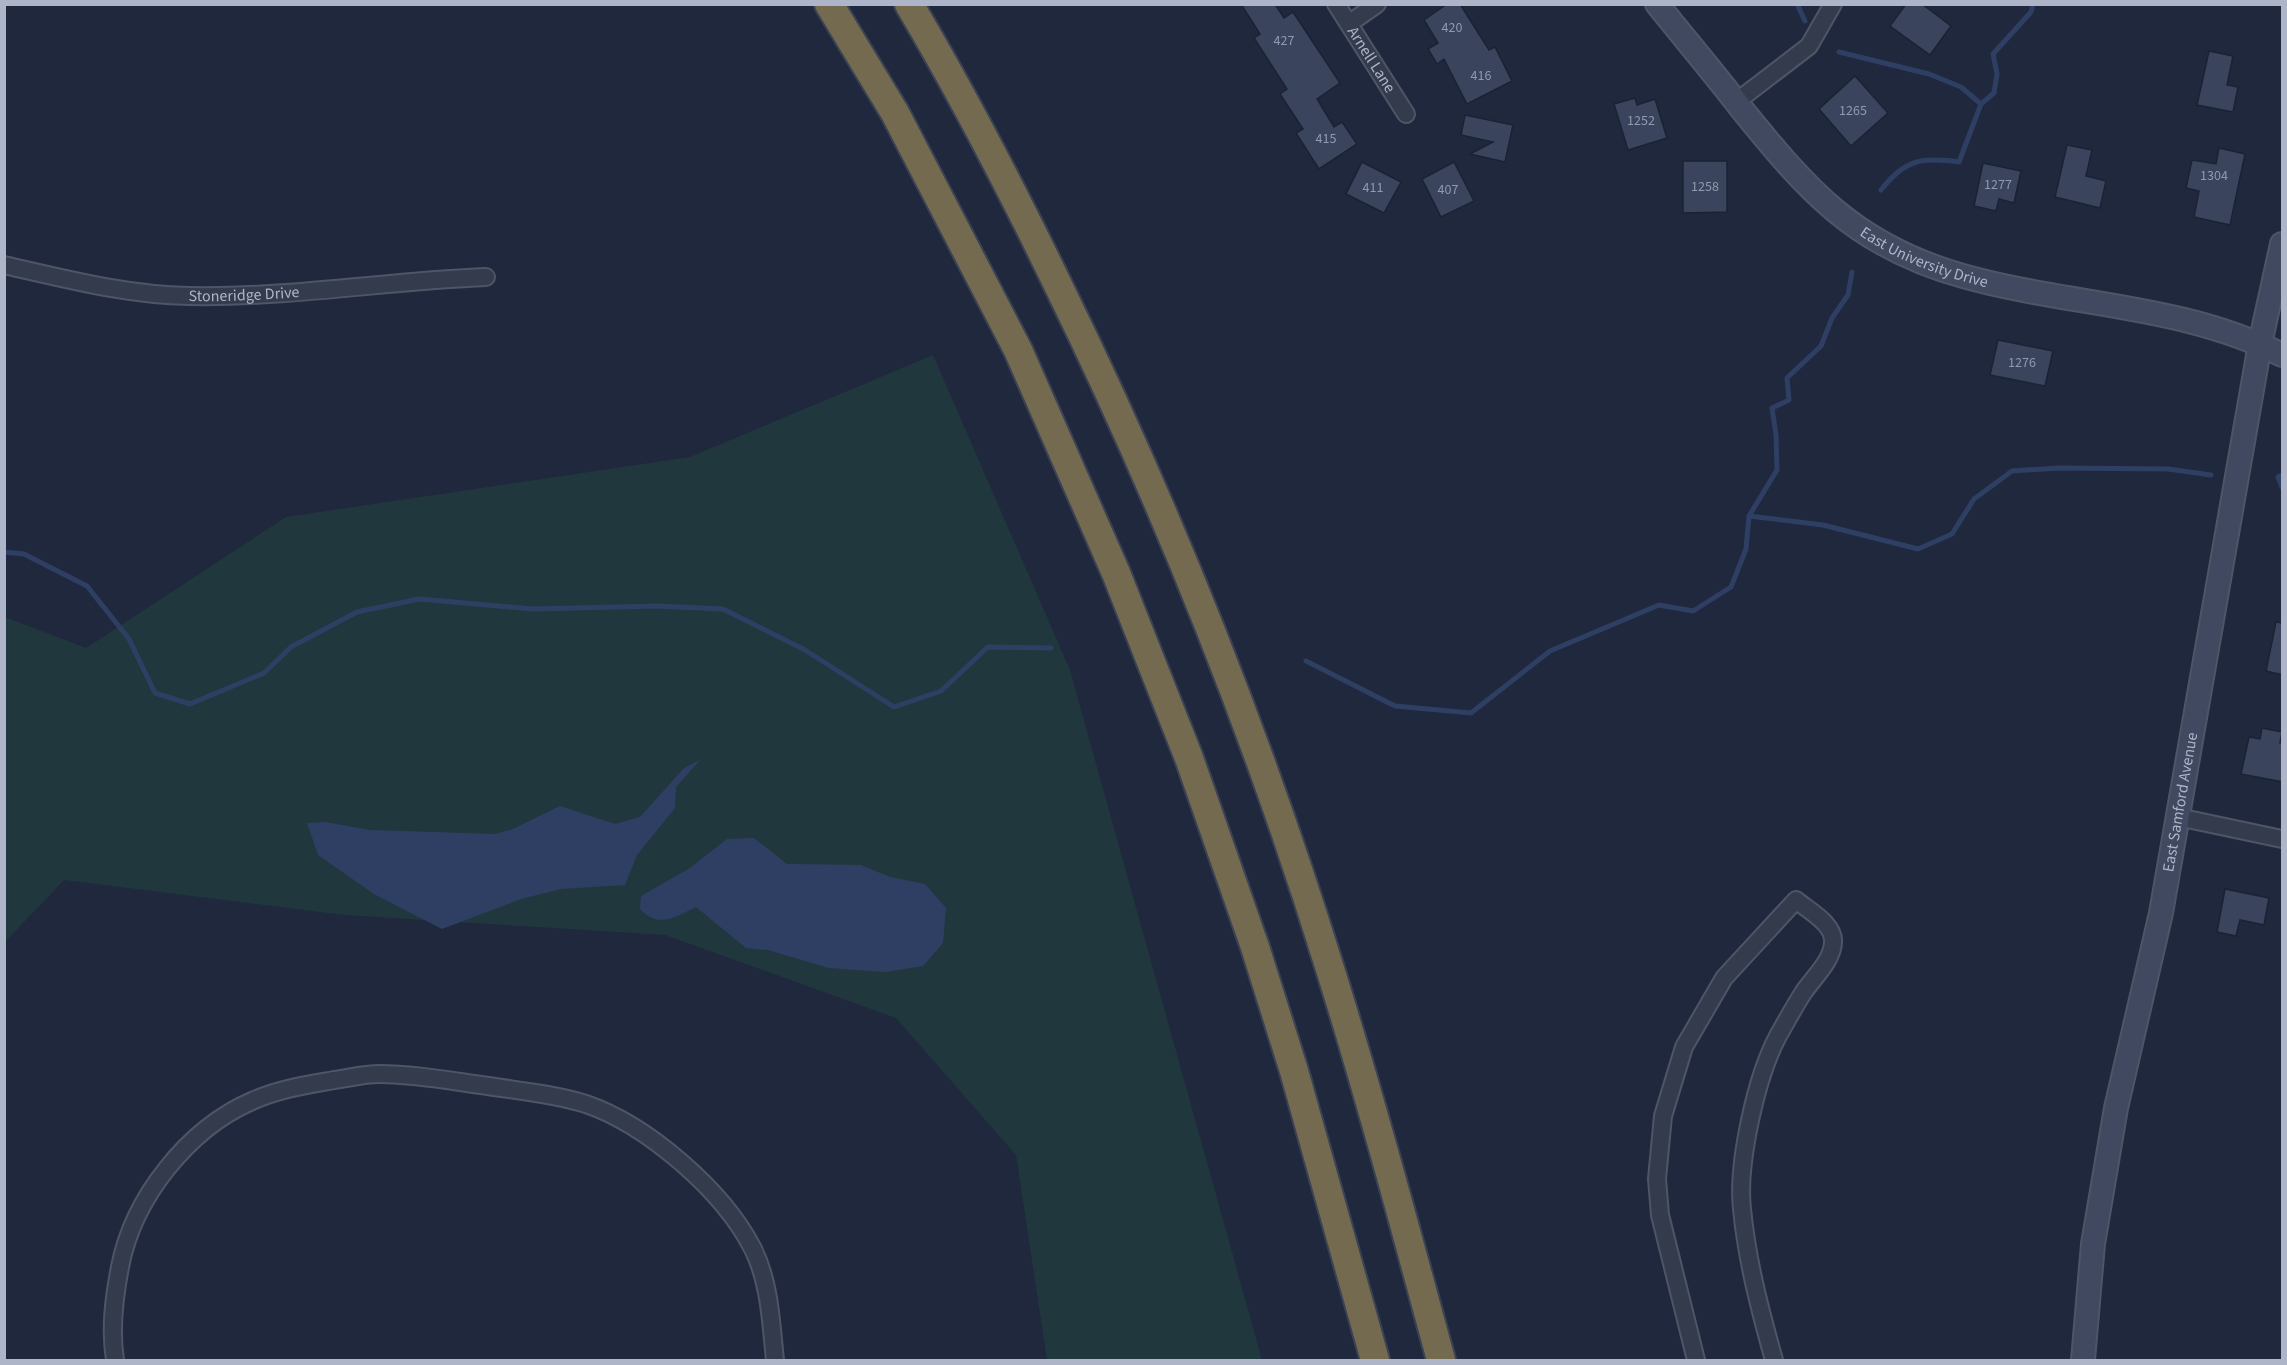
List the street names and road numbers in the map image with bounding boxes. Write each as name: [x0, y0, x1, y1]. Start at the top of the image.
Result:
street label: Arnell Lane: [1342, 22, 1401, 97]
street label: East University Drive: [1856, 221, 1990, 293]
street label: Stoneridge Drive: [188, 281, 300, 307]
street label: East Samford Avenue: [2157, 731, 2203, 874]

